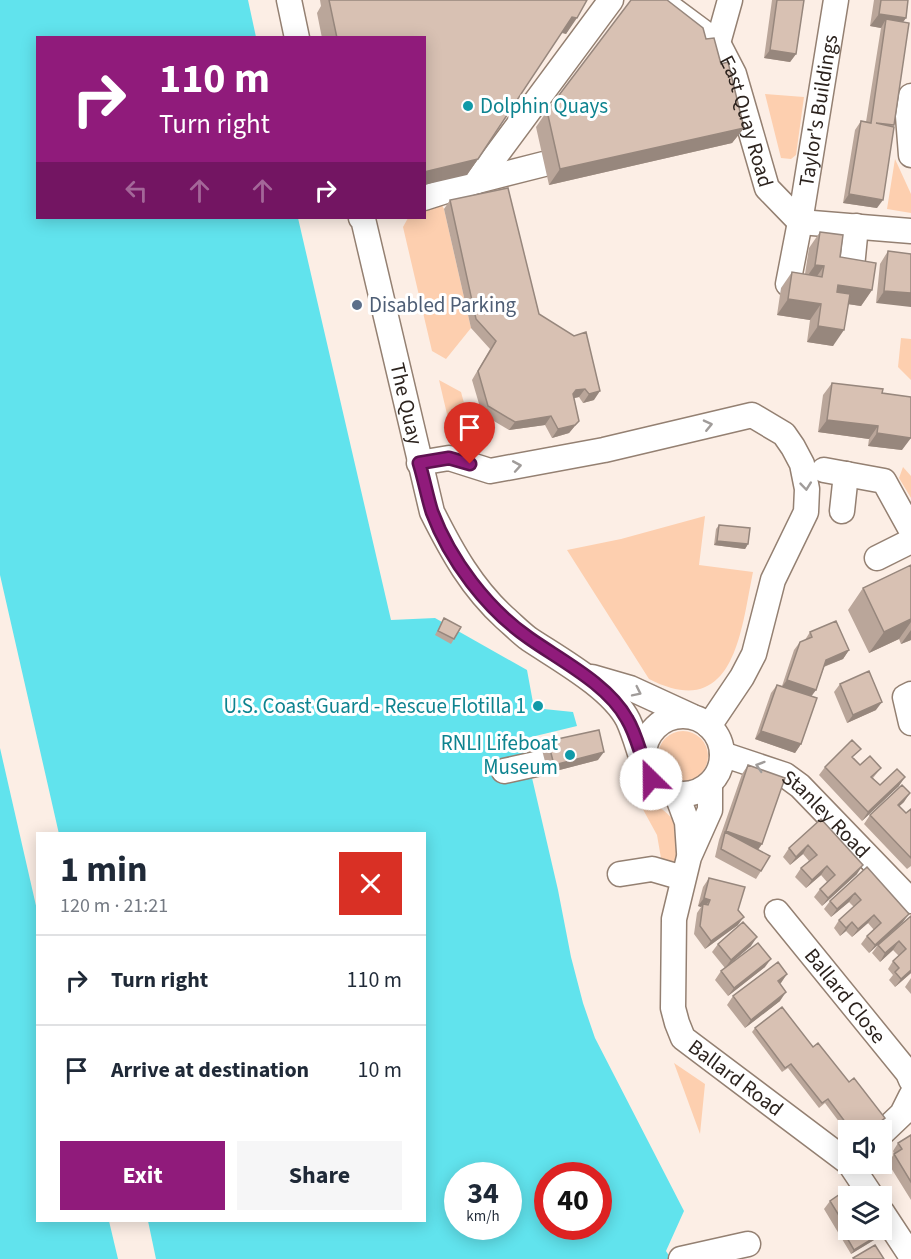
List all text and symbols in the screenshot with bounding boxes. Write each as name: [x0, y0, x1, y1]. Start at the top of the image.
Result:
street label: Taylor's Buildings: [791, 32, 845, 189]
text: 110 m: [159, 49, 270, 109]
street label: East Quay Road: [712, 50, 781, 191]
icon: right: [60, 60, 138, 138]
place label: Dolphin Quays: [480, 91, 608, 121]
marker: Dolphin Quays: [461, 99, 475, 113]
text: Turn right: [159, 105, 270, 144]
icon: left: [120, 174, 153, 207]
icon: ahead: [183, 174, 216, 207]
icon: ahead: [246, 174, 279, 207]
icon: right: [309, 174, 342, 207]
place label: Disabled Parking: [369, 290, 517, 320]
marker: Disabled Parking: [350, 298, 364, 312]
street label: The Quay: [382, 360, 431, 448]
pin: [444, 402, 495, 464]
icon: arrive: [453, 411, 486, 444]
one-way arrow: [703, 420, 713, 433]
one-way arrow: [512, 460, 522, 473]
one-way arrow: [799, 481, 812, 491]
one-way arrow: [631, 684, 642, 696]
place label: U.S. Coast Guard - Rescue Flotilla 1: [223, 691, 526, 721]
marker: U.S. Coast Guard - Rescue Flotilla 1: [531, 699, 545, 713]
place label: RNLI Lifeboat Museum: [441, 728, 558, 782]
position arrow: [619, 747, 683, 811]
marker: RNLI Lifeboat Museum: [563, 748, 577, 762]
one-way arrow: [755, 761, 766, 773]
street label: Stanley Road: [776, 763, 877, 865]
text: 1 min: [60, 844, 148, 895]
button: close: [339, 852, 402, 915]
text: 120 m · 21:21: [60, 892, 168, 920]
street label: Ballard Close: [797, 942, 893, 1050]
icon: right: [60, 964, 93, 997]
text: Turn right: [111, 964, 208, 996]
text: 110 m: [347, 964, 402, 996]
street label: Ballard Road: [682, 1032, 790, 1123]
icon: arrive: [60, 1054, 93, 1087]
text: Arrive at destination: [111, 1054, 309, 1086]
text: 10 m: [357, 1054, 402, 1086]
map controls: [838, 1120, 892, 1240]
button: sound: [838, 1120, 892, 1174]
button: Exit: [60, 1141, 225, 1210]
button: Share: [237, 1141, 402, 1210]
speed limit sign: 40: [534, 1162, 612, 1240]
text: 34: [467, 1172, 499, 1215]
button: layers: [838, 1186, 892, 1240]
text: km/h: [466, 1206, 500, 1227]

